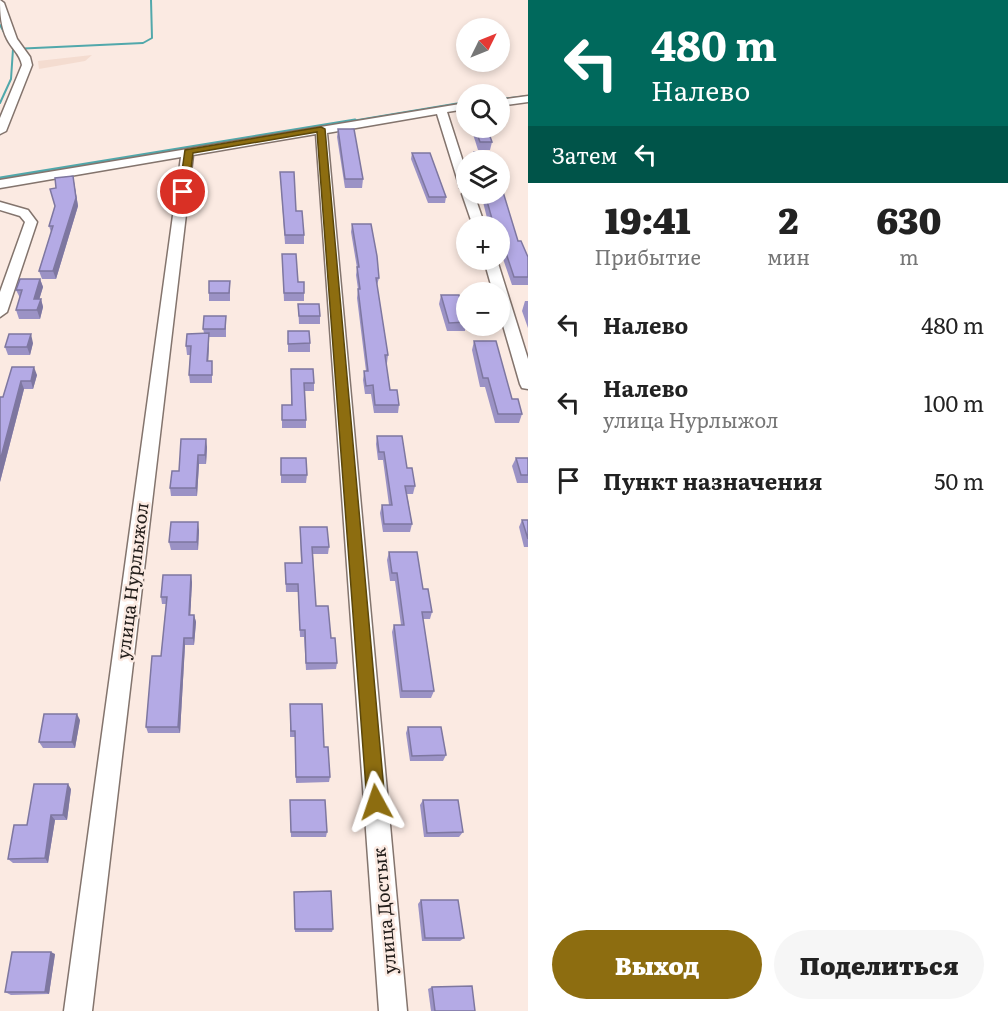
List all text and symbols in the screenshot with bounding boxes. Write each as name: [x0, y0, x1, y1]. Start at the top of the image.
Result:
text: 480 m: [651, 12, 777, 74]
north arrow: [456, 18, 510, 72]
map controls: [456, 18, 510, 336]
icon: left: [552, 24, 630, 102]
text: Налево: [651, 69, 750, 109]
button: search: [456, 84, 510, 138]
text: Затем: [552, 138, 617, 171]
icon: left: [629, 138, 662, 171]
button: layers: [456, 150, 510, 204]
pin: [157, 166, 208, 217]
icon: arrive: [166, 175, 199, 208]
text: 19:41: [605, 192, 691, 245]
text: 2: [779, 192, 799, 245]
text: 630: [876, 192, 941, 245]
button: +: [456, 216, 510, 270]
text: Прибытие: [594, 241, 701, 271]
text: мин: [767, 241, 810, 271]
text: m: [899, 241, 919, 271]
button: −: [456, 282, 510, 336]
icon: left: [552, 308, 585, 341]
text: Налево: [603, 308, 688, 341]
text: 480 m: [921, 308, 984, 341]
text: Налево: [603, 371, 688, 404]
icon: left: [552, 386, 585, 419]
text: 100 m: [924, 386, 984, 419]
text: улица Нурлыжол: [603, 404, 778, 434]
icon: arrive: [552, 464, 585, 497]
text: Пункт назначения: [603, 464, 822, 497]
text: 50 m: [934, 464, 984, 497]
street label: улица Нурлыжол: [108, 501, 155, 661]
position arrow: [344, 770, 408, 834]
street label: улица Достык: [364, 846, 402, 976]
button: Выход: [552, 930, 762, 999]
button: Поделиться: [774, 930, 984, 999]

